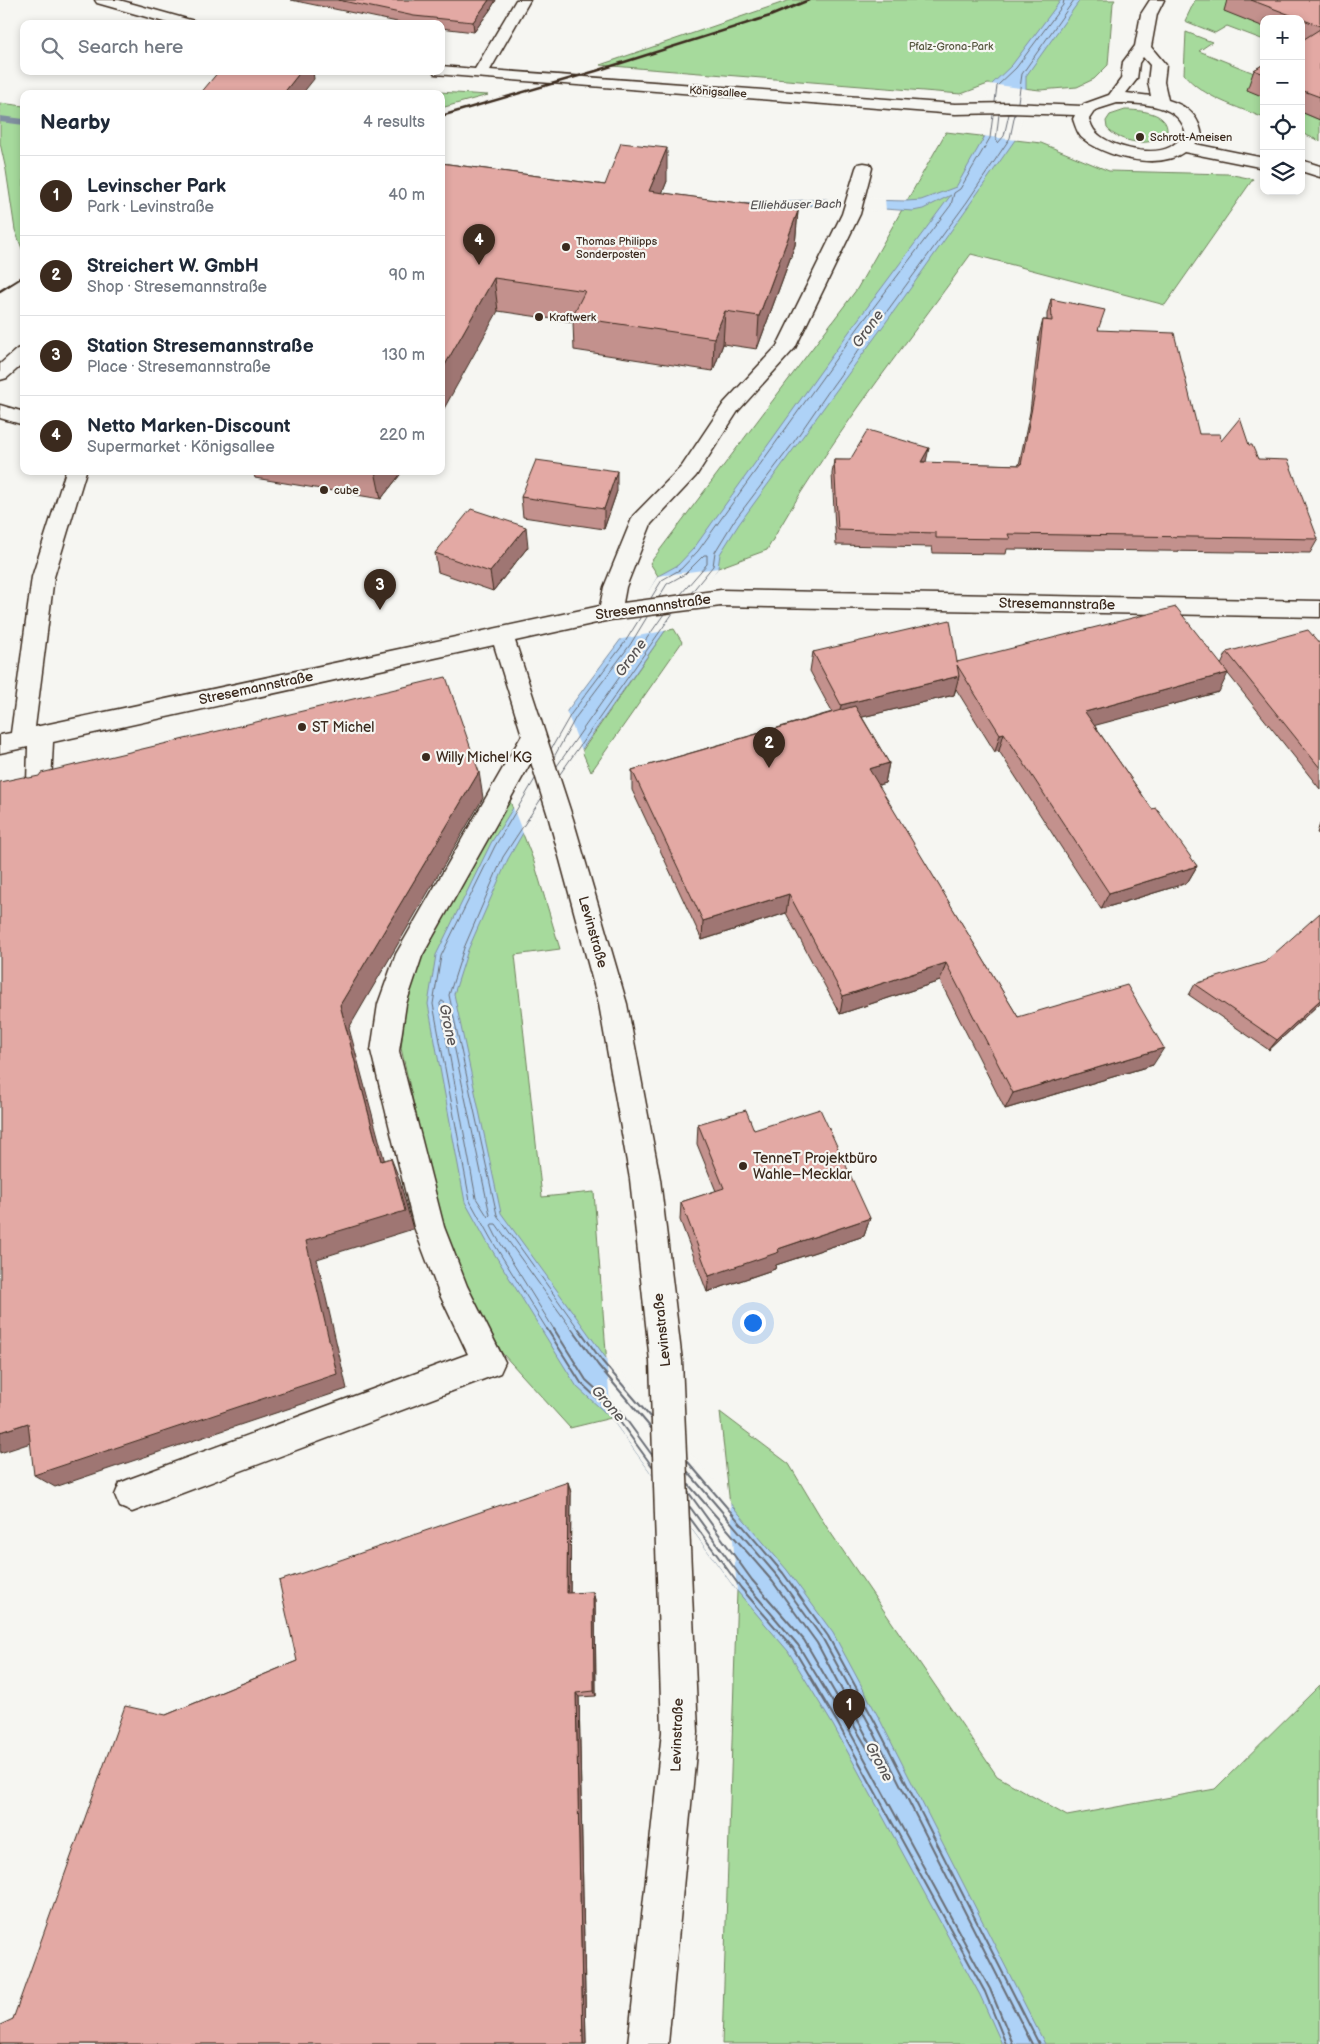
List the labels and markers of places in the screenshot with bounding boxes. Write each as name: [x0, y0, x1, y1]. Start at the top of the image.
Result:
marker: Schrott-Ameisen: [1134, 131, 1146, 143]
place label: Schrott-Ameisen: [1150, 131, 1232, 144]
pin: 4: [463, 224, 495, 265]
place label: Thomas Philipps Sonderposten: [576, 235, 658, 261]
marker: Thomas Philipps Sonderposten: [560, 241, 572, 253]
marker: Kraftwerk: [533, 311, 545, 323]
place label: Kraftwerk: [549, 311, 597, 324]
marker: cube: [318, 484, 330, 496]
place label: cube: [334, 484, 359, 497]
pin: 3: [364, 569, 396, 610]
place label: ST Michel: [312, 719, 374, 736]
marker: ST Michel: [296, 721, 308, 733]
pin: 2: [753, 727, 785, 768]
place label: Willy Michel KG: [436, 749, 532, 766]
marker: Willy Michel KG: [420, 751, 432, 763]
place label: TenneT Projektbüro Wahle–Mecklar: [753, 1150, 877, 1183]
marker: TenneT Projektbüro Wahle–Mecklar: [737, 1160, 749, 1172]
pin: 1: [833, 1689, 865, 1730]

